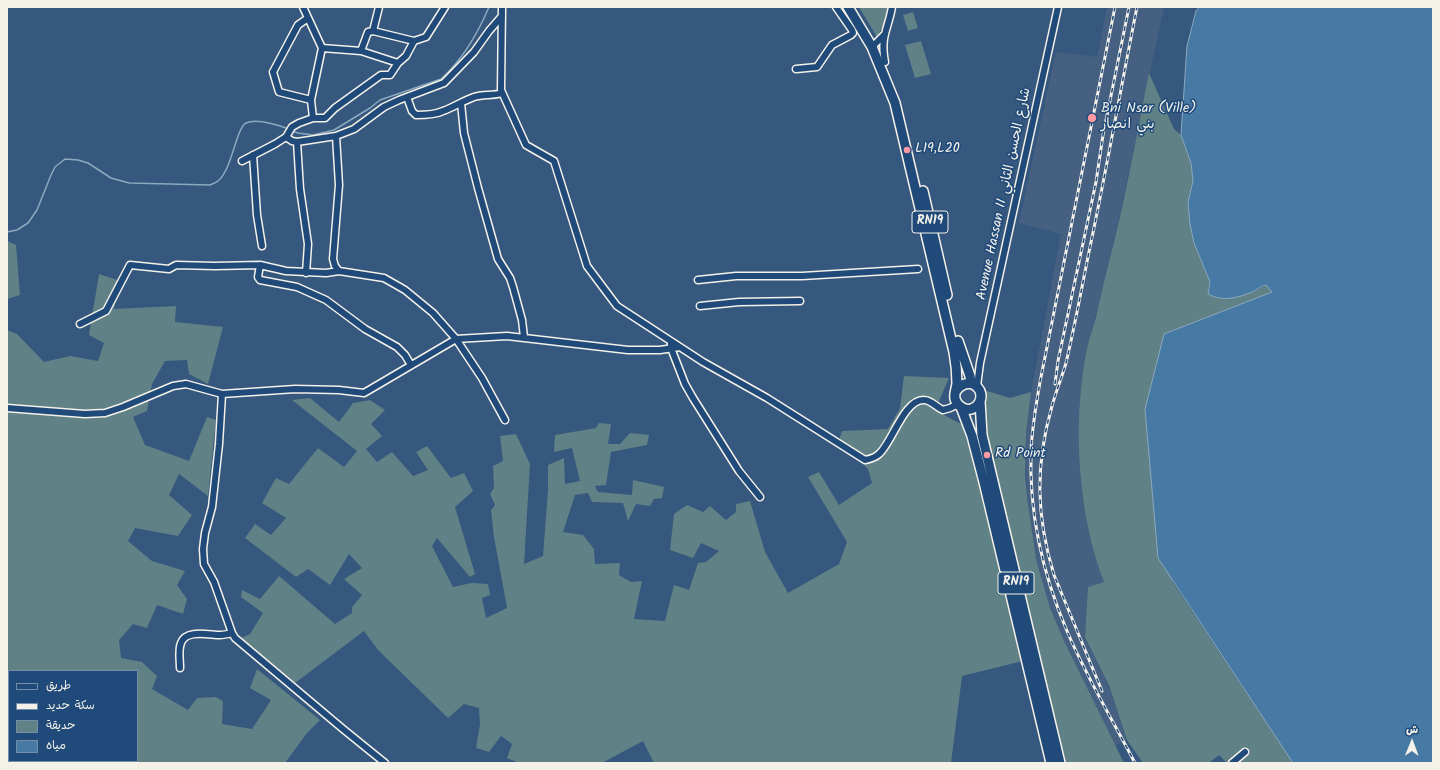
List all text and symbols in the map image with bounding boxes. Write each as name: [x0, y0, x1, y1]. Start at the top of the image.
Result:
street label: Avenue Hassan II شارع الحسن الثاني: [974, 86, 1036, 302]
place label: Bni Nsar (Ville) بني انصار: [1101, 102, 1196, 134]
marker: Bni Nsar (Ville) بني انصار: [1086, 112, 1098, 124]
place label: L19,L20: [915, 142, 960, 158]
marker: L19,L20: [902, 145, 912, 155]
road number: RN19: [912, 211, 948, 233]
place label: Rd Point: [995, 447, 1046, 463]
marker: Rd Point: [982, 450, 992, 460]
road number: RN19: [998, 572, 1034, 594]
legend: [8, 670, 138, 762]
text: طريق: [46, 676, 71, 695]
text: سكة حديد: [46, 696, 95, 715]
text: حديقة: [46, 716, 75, 735]
text: ش: [1406, 721, 1418, 739]
north arrow: [1392, 722, 1432, 762]
text: مياه: [46, 736, 66, 755]

